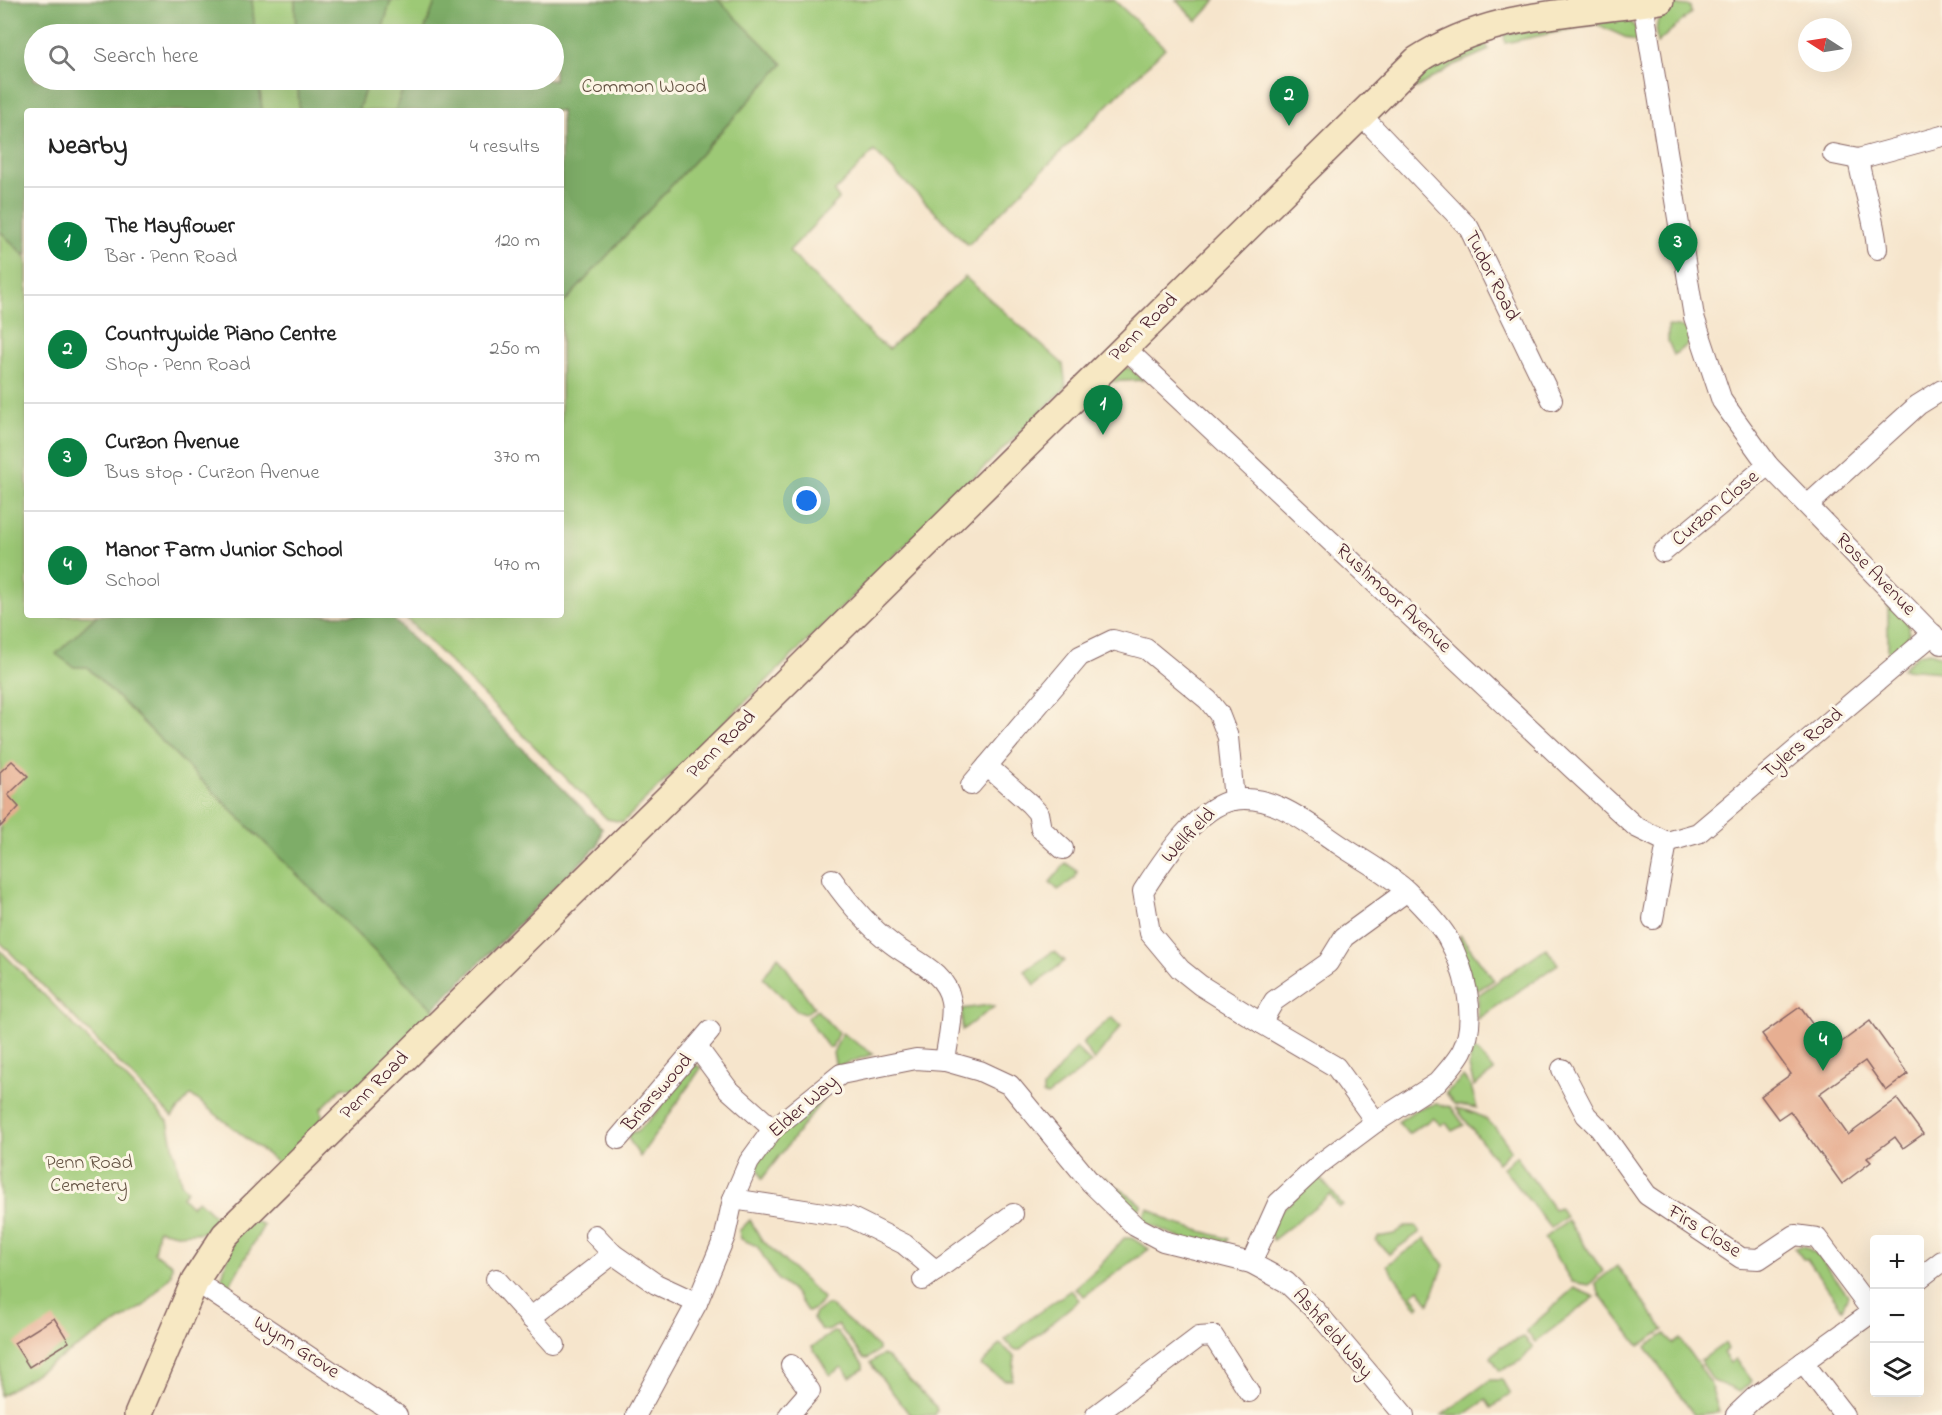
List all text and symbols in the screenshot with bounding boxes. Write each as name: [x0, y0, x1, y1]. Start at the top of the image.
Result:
north arrow: [1798, 18, 1852, 72]
search box: [24, 24, 564, 90]
icon: search: [45, 41, 78, 74]
text: Search here: [93, 41, 198, 73]
park label: Common Wood: [581, 73, 707, 102]
pin: 2: [1270, 76, 1308, 126]
text: Nearby: [48, 128, 127, 166]
text: 4 results: [470, 133, 540, 162]
text: The Mayflower: [105, 211, 235, 243]
pin: 3: [1658, 224, 1698, 273]
street label: Tudor Road: [1456, 226, 1526, 326]
text: 1: [64, 227, 71, 256]
text: 120 m: [495, 227, 540, 256]
text: Bar · Penn Road: [105, 243, 237, 272]
street label: Penn Road: [1103, 287, 1185, 369]
text: Countrywide Piano Centre: [105, 319, 336, 351]
text: 2: [63, 335, 72, 364]
text: 250 m: [489, 335, 540, 364]
text: Shop · Penn Road: [105, 351, 250, 380]
pin: 1: [1084, 386, 1122, 435]
text: Curzon Avenue: [105, 427, 239, 459]
text: 3: [63, 443, 72, 472]
text: 370 m: [494, 443, 540, 472]
text: Bus stop · Curzon Avenue: [105, 459, 319, 488]
street label: Curzon Close: [1666, 464, 1766, 554]
your location: [792, 486, 821, 515]
street label: Rose Avenue: [1828, 527, 1922, 623]
text: Manor Farm Junior School: [105, 535, 342, 567]
street label: Rushmoor Avenue: [1328, 537, 1458, 661]
text: 4: [63, 551, 72, 580]
text: 470 m: [494, 551, 540, 580]
text: School: [105, 567, 160, 596]
street label: Tylers Road: [1756, 701, 1850, 787]
street label: Penn Road: [681, 704, 763, 786]
street label: Wellfield: [1155, 802, 1223, 870]
pin: 4: [1804, 1022, 1842, 1071]
street label: Penn Road: [334, 1045, 416, 1127]
street label: Briarswood: [615, 1047, 700, 1139]
street label: Elder Way: [763, 1068, 845, 1146]
park label: Penn Road Cemetery: [45, 1149, 133, 1201]
street label: Firs Close: [1661, 1197, 1746, 1266]
map controls: [1870, 1235, 1924, 1397]
button: +: [1870, 1235, 1924, 1289]
street label: Ashfield Way: [1285, 1283, 1379, 1385]
button: −: [1870, 1289, 1924, 1343]
street label: Wynn Grove: [247, 1309, 345, 1387]
button: layers: [1870, 1343, 1924, 1397]

